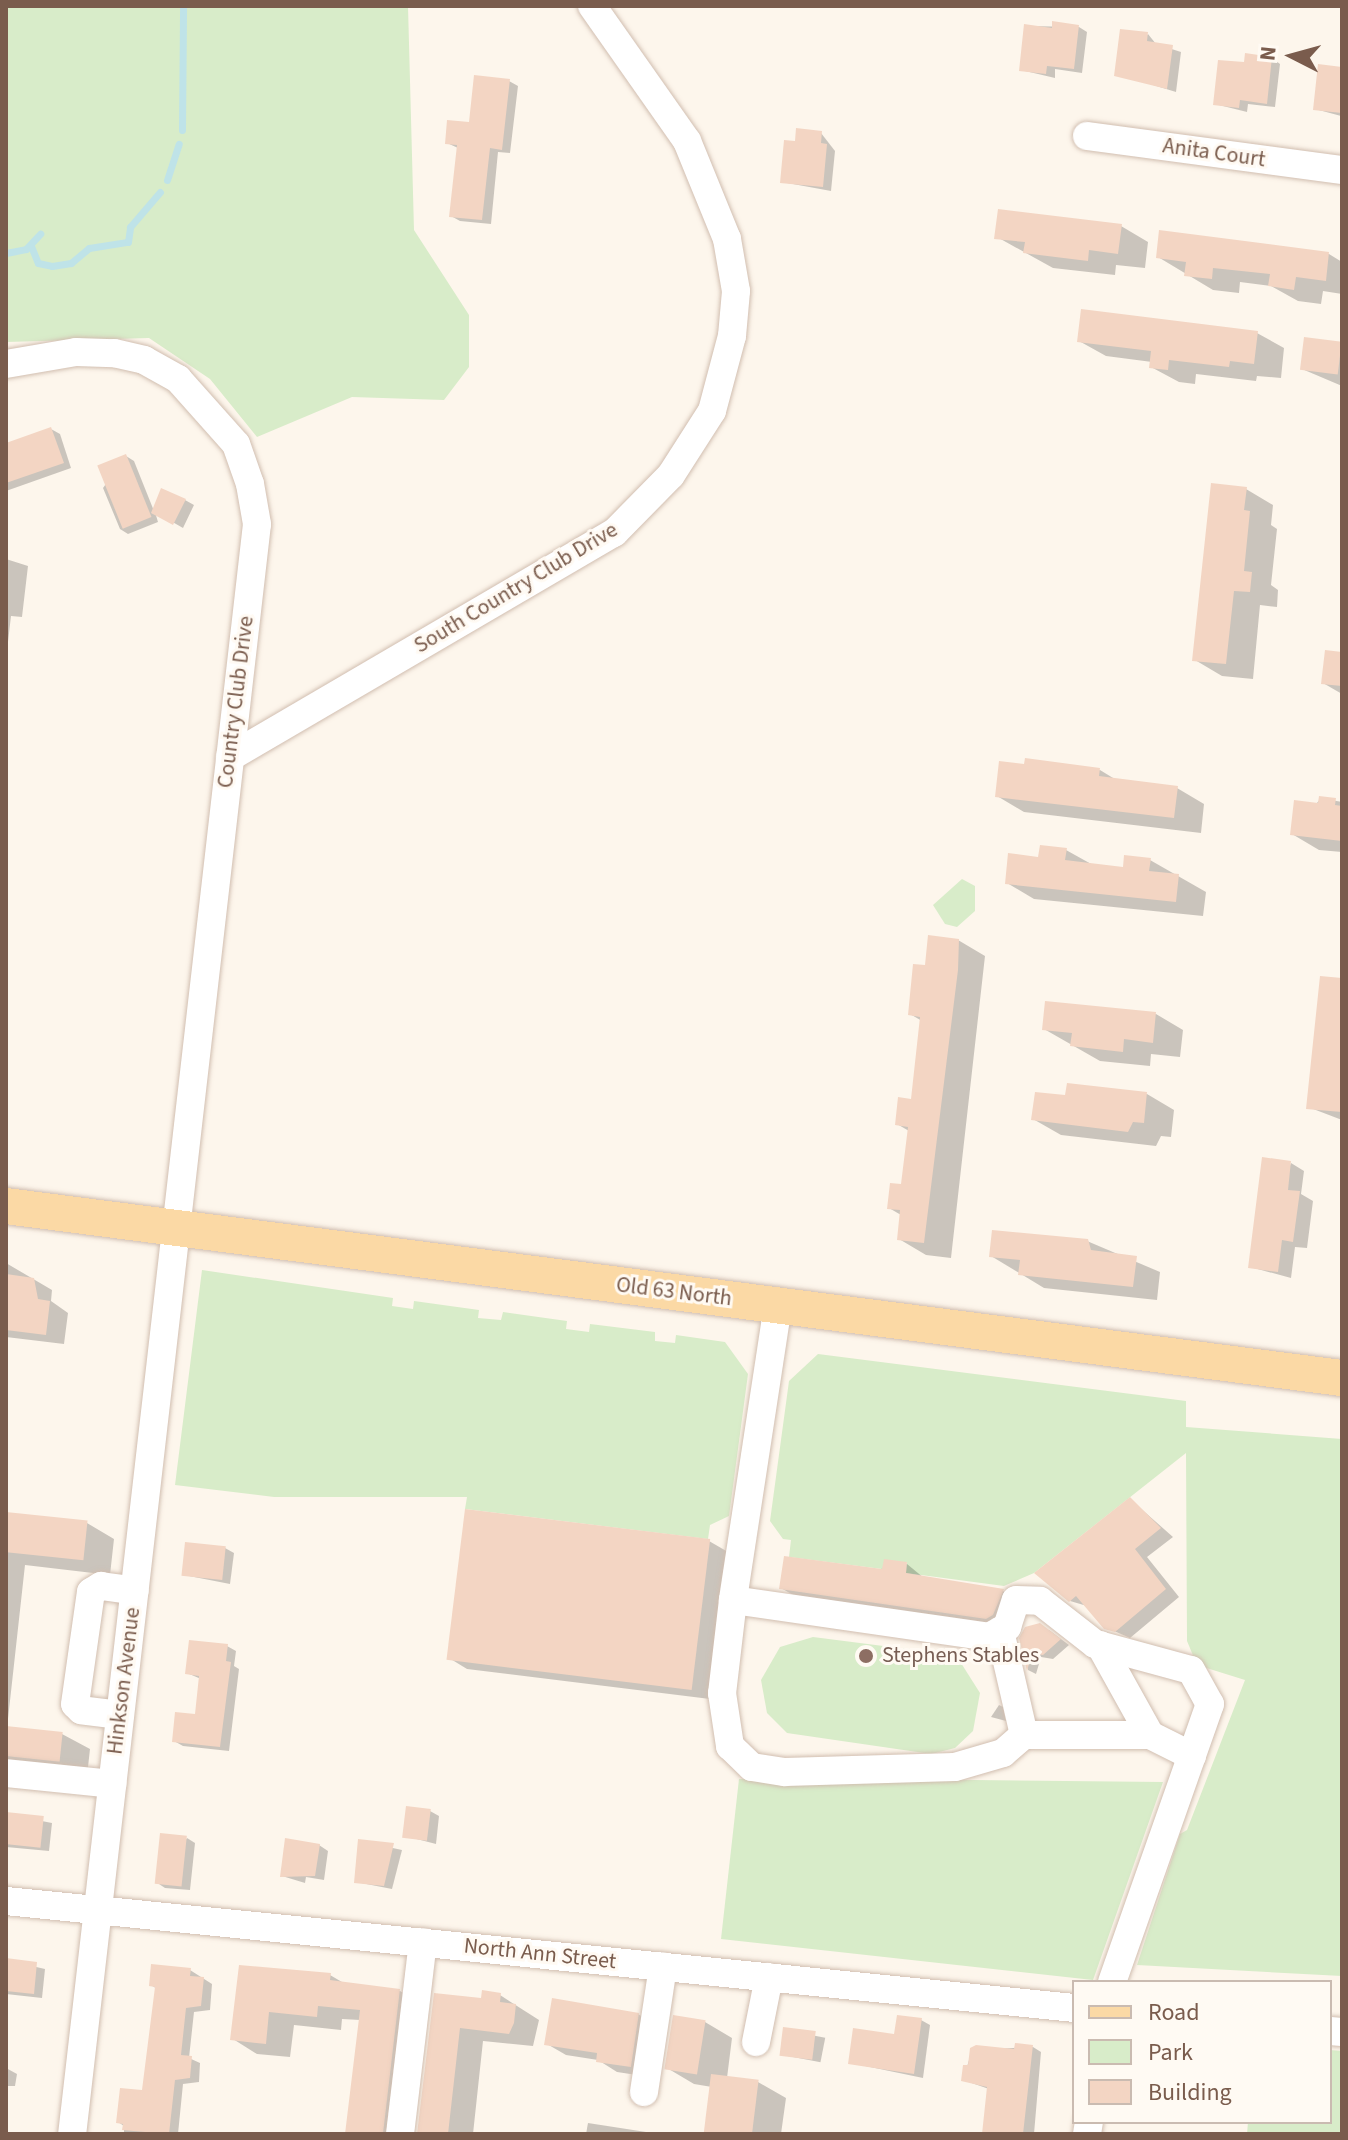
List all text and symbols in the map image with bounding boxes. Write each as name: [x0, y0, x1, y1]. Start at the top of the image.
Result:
north arrow: [1252, 16, 1332, 96]
text: N: [1251, 45, 1285, 62]
street label: Anita Court: [1161, 133, 1267, 173]
street label: South Country Club Drive: [410, 517, 622, 659]
street label: Country Club Drive: [212, 614, 260, 790]
street label: Old 63 North: [615, 1272, 733, 1312]
street label: Hinkson Avenue: [102, 1606, 146, 1756]
place label: Stephens Stables: [882, 1643, 1039, 1669]
marker: Stephens Stables: [857, 1647, 875, 1665]
street label: North Ann Street: [462, 1933, 618, 1975]
legend: [1072, 1980, 1332, 2124]
text: Road: [1148, 1995, 1200, 2030]
text: Park: [1148, 2035, 1193, 2070]
text: Building: [1148, 2075, 1232, 2110]

